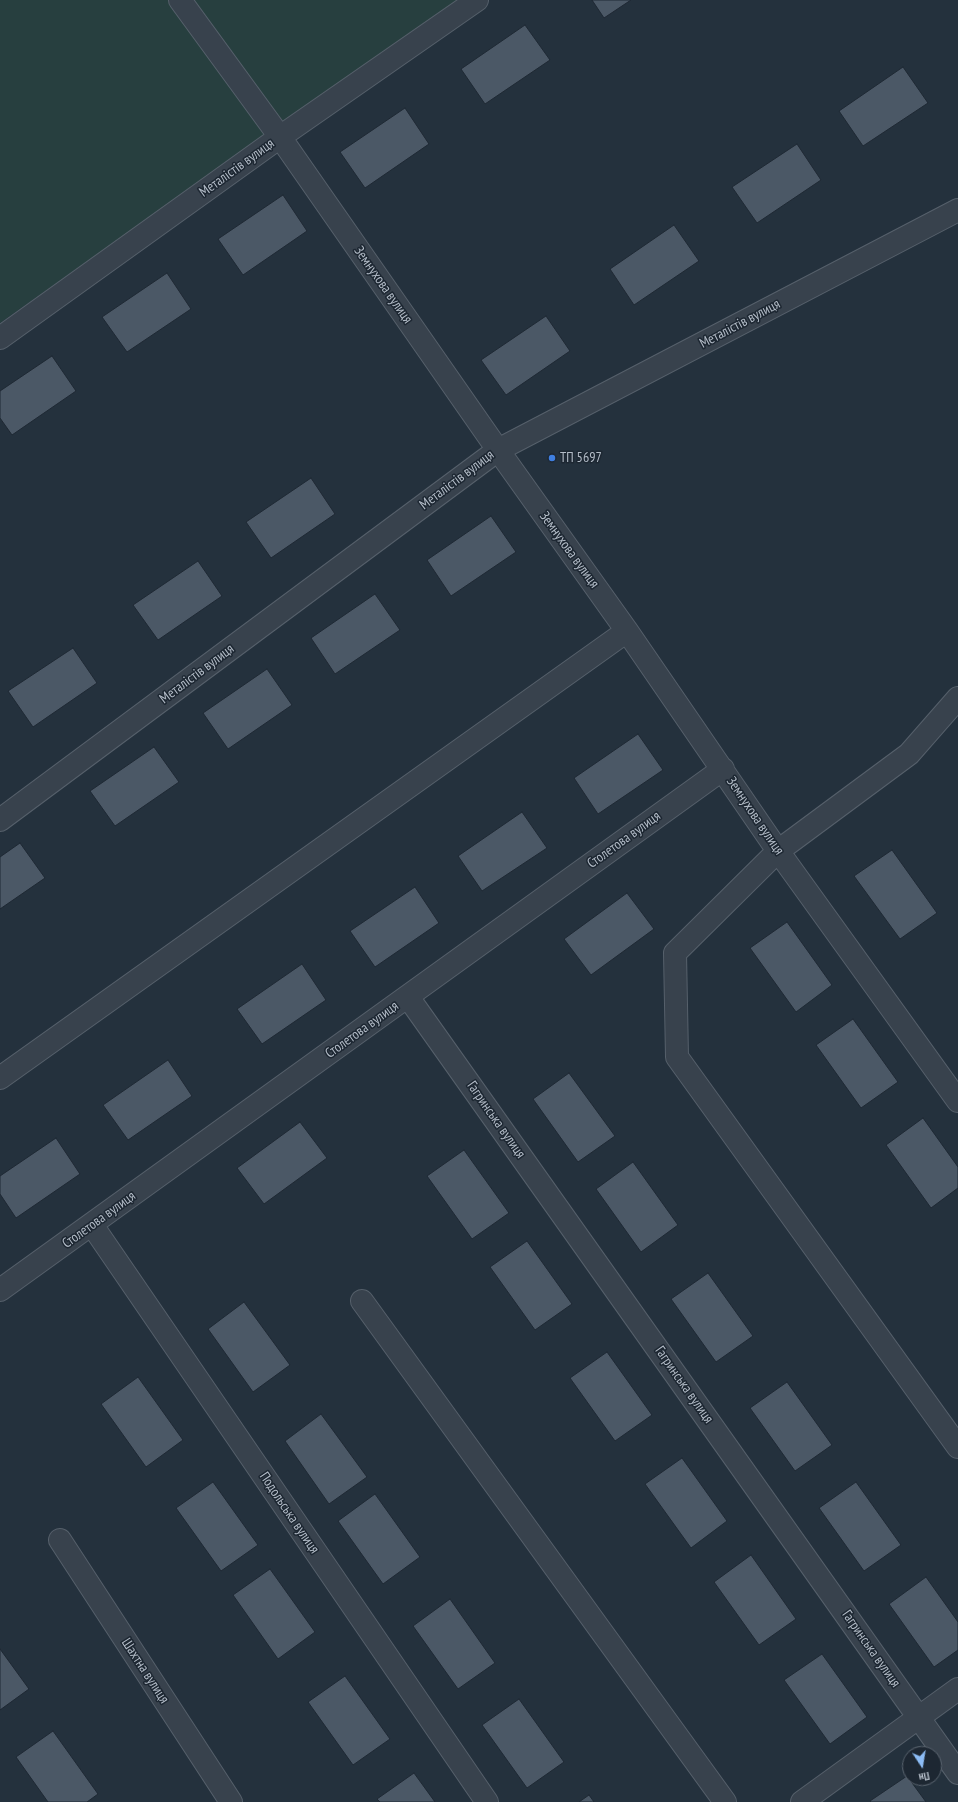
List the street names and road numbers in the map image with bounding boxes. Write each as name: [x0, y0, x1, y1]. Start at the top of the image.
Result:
street label: Металістів вулиця: [196, 135, 278, 201]
street label: Земнухова вулиця: [350, 243, 416, 327]
street label: Металістів вулиця: [697, 296, 783, 352]
street label: Металістів вулиця: [417, 447, 497, 513]
street label: Земнухова вулиця: [536, 508, 602, 592]
street label: Металістів вулиця: [157, 641, 237, 707]
street label: Земнухова вулиця: [723, 774, 787, 858]
street label: Столетова вулиця: [584, 808, 664, 872]
street label: Столетова вулиця: [322, 998, 402, 1062]
street label: Гагринська вулиця: [463, 1078, 529, 1162]
street label: Столетова вулиця: [59, 1188, 139, 1252]
street label: Гагринська вулиця: [651, 1343, 717, 1427]
street label: Подольська вулиця: [256, 1469, 322, 1557]
street label: Гагринська вулиця: [838, 1607, 904, 1691]
street label: Шахтна вулиця: [118, 1635, 172, 1707]

